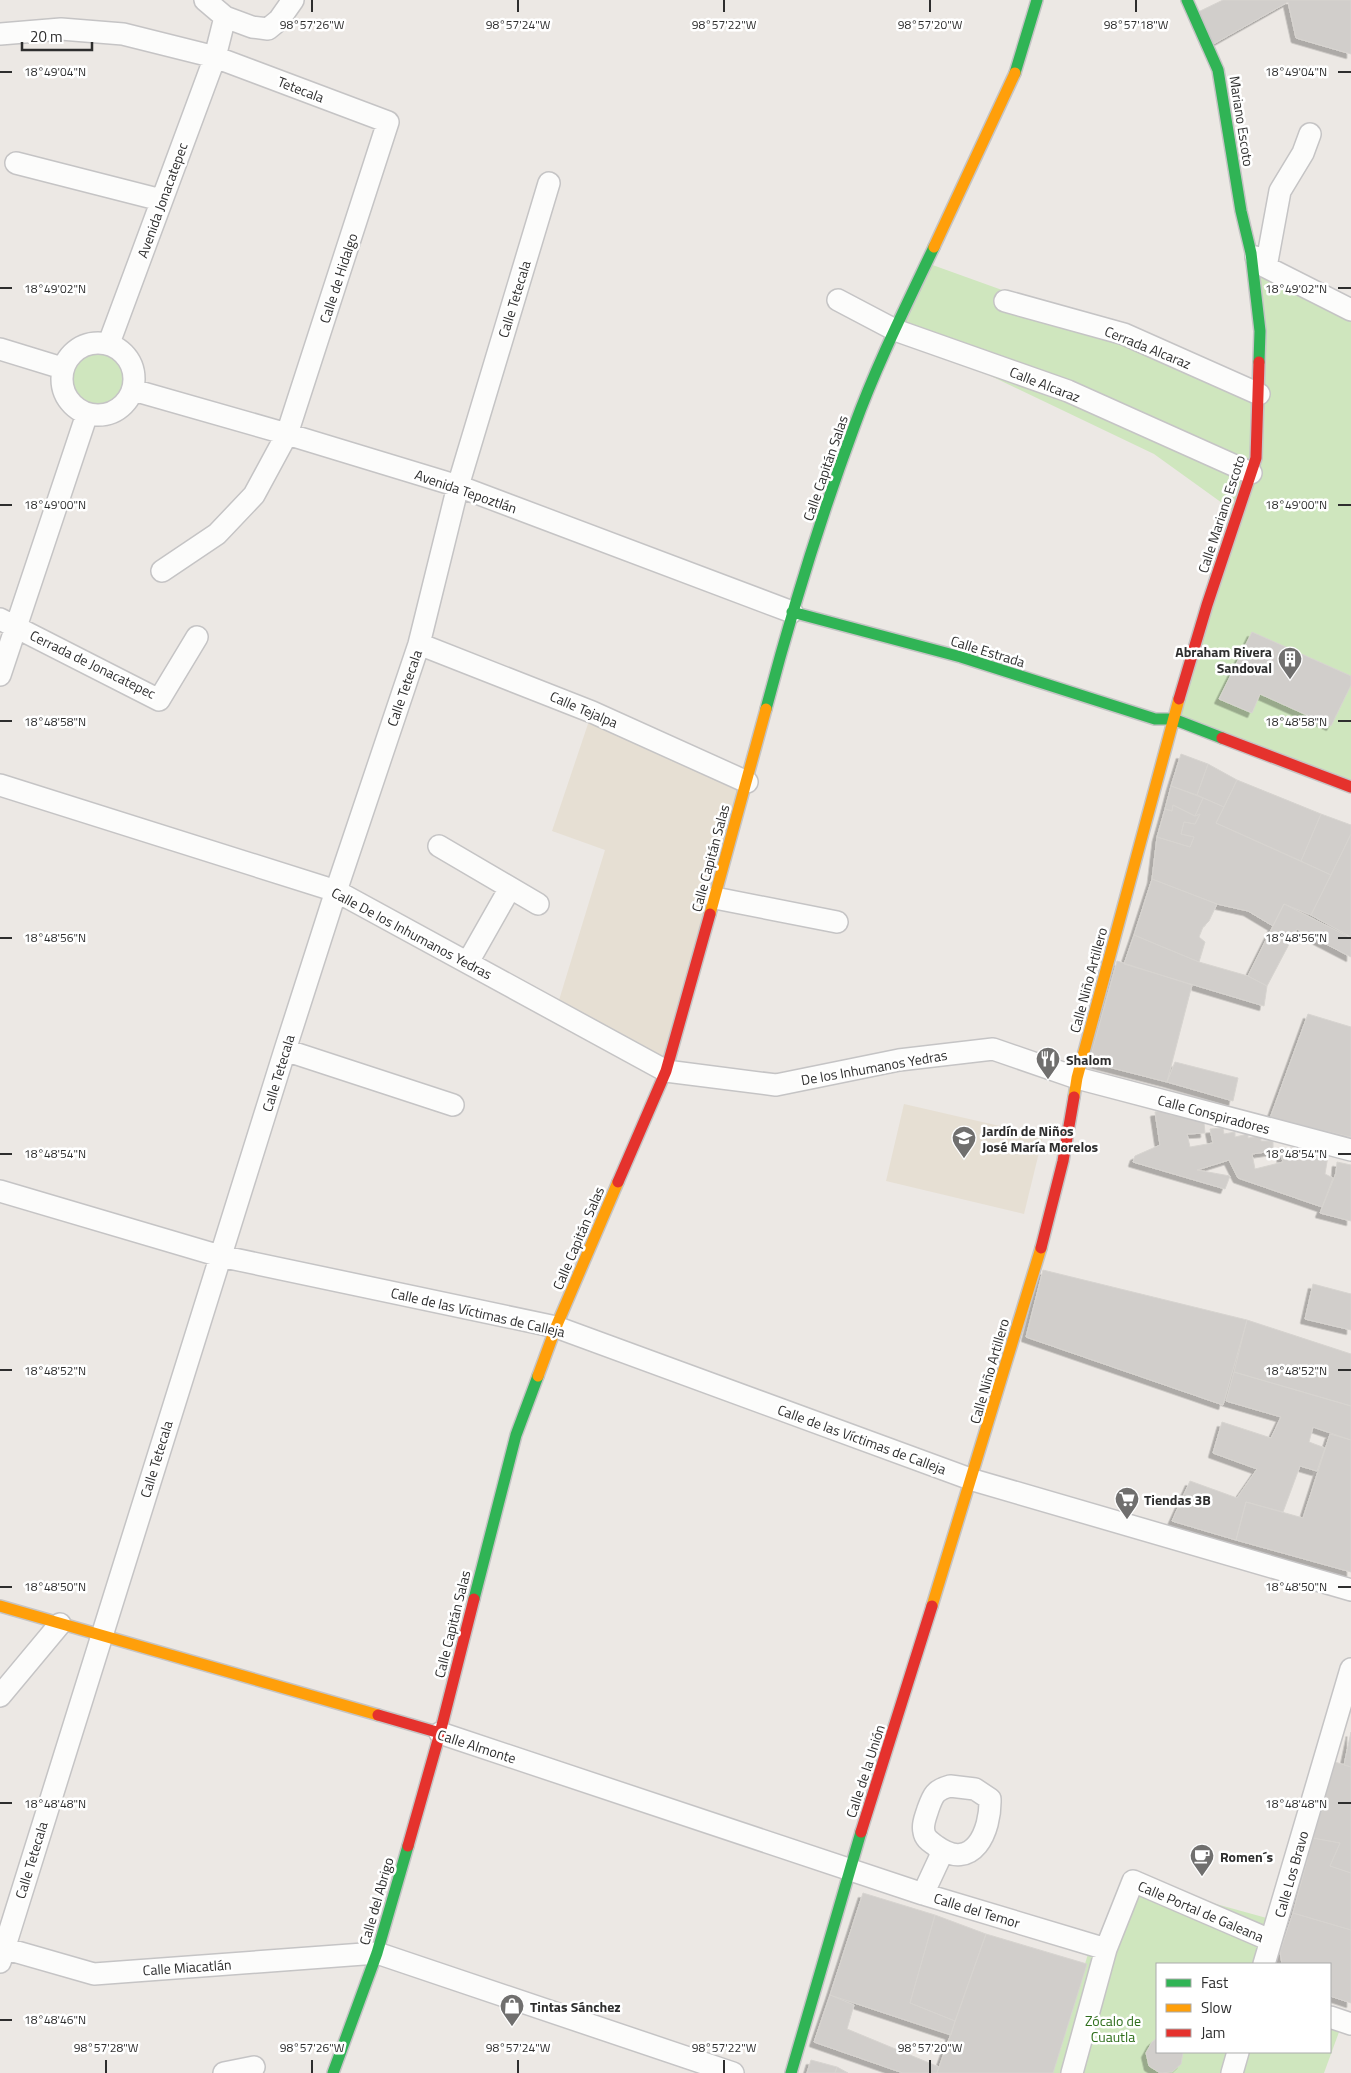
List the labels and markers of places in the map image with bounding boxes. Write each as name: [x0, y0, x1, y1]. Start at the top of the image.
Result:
place label: Abraham Rivera Sandoval: [1175, 641, 1272, 678]
building icon: Abraham Rivera Sandoval: [1277, 646, 1303, 680]
restaurant icon: Shalom: [1035, 1046, 1061, 1080]
place label: Shalom: [1066, 1049, 1112, 1070]
place label: Jardín de Niños José María Morelos: [982, 1120, 1099, 1157]
school or university icon: Jardín de Niños José María Morelos: [951, 1125, 977, 1159]
supermarket icon: Tiendas 3B: [1114, 1486, 1140, 1520]
place label: Tiendas 3B: [1144, 1489, 1211, 1510]
cafe icon: Romen´s: [1189, 1843, 1215, 1877]
place label: Romen´s: [1220, 1846, 1273, 1867]
shop icon: Tintas Sánchez: [499, 1993, 525, 2027]
place label: Tintas Sánchez: [530, 1996, 621, 2017]

